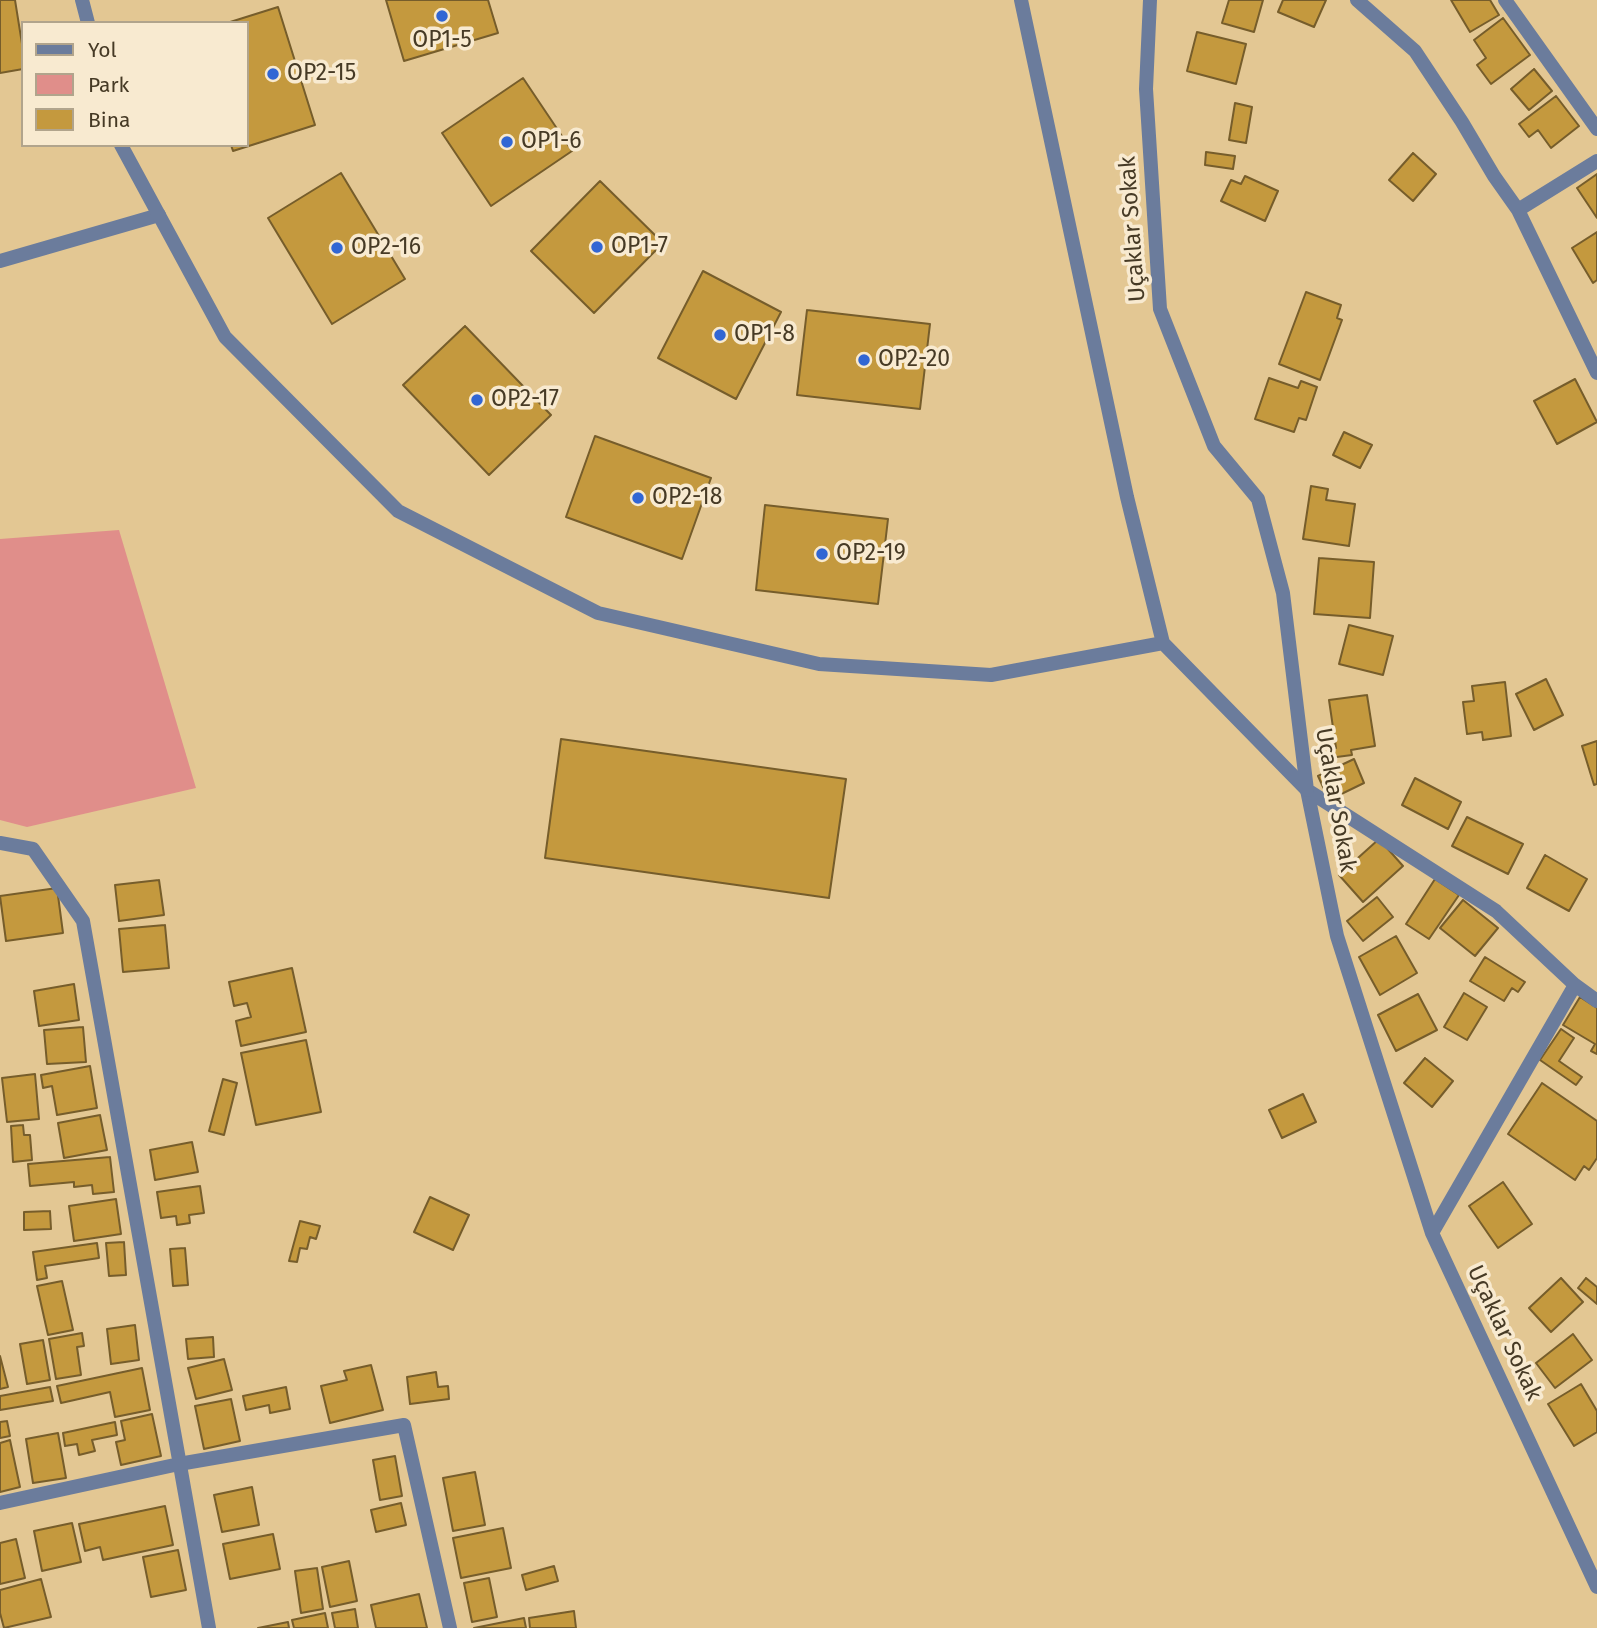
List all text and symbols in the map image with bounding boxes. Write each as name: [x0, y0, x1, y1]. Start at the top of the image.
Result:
marker: OP1-5: [434, 8, 450, 24]
legend: [21, 21, 248, 147]
place label: OP1-5: [412, 27, 472, 55]
text: Yol: [88, 37, 117, 63]
place label: OP2-15: [287, 60, 356, 88]
marker: OP2-15: [265, 66, 281, 82]
text: Park: [88, 72, 129, 98]
text: Bina: [88, 107, 130, 133]
place label: OP1-6: [521, 128, 581, 156]
marker: OP1-6: [499, 134, 515, 150]
street label: Uçaklar Sokak: [1114, 155, 1152, 303]
place label: OP1-7: [611, 233, 668, 261]
place label: OP2-16: [351, 234, 421, 262]
marker: OP1-7: [589, 239, 605, 255]
marker: OP2-16: [329, 240, 345, 256]
place label: OP1-8: [734, 321, 795, 349]
marker: OP1-8: [712, 327, 728, 343]
place label: OP2-20: [878, 346, 950, 374]
marker: OP2-20: [856, 352, 872, 368]
place label: OP2-17: [491, 386, 559, 414]
marker: OP2-17: [469, 392, 485, 408]
place label: OP2-18: [652, 484, 722, 512]
marker: OP2-18: [630, 490, 646, 506]
place label: OP2-19: [836, 540, 906, 568]
marker: OP2-19: [814, 546, 830, 562]
street label: Uçaklar Sokak: [1309, 726, 1361, 874]
street label: Uçaklar Sokak: [1461, 1261, 1547, 1405]

